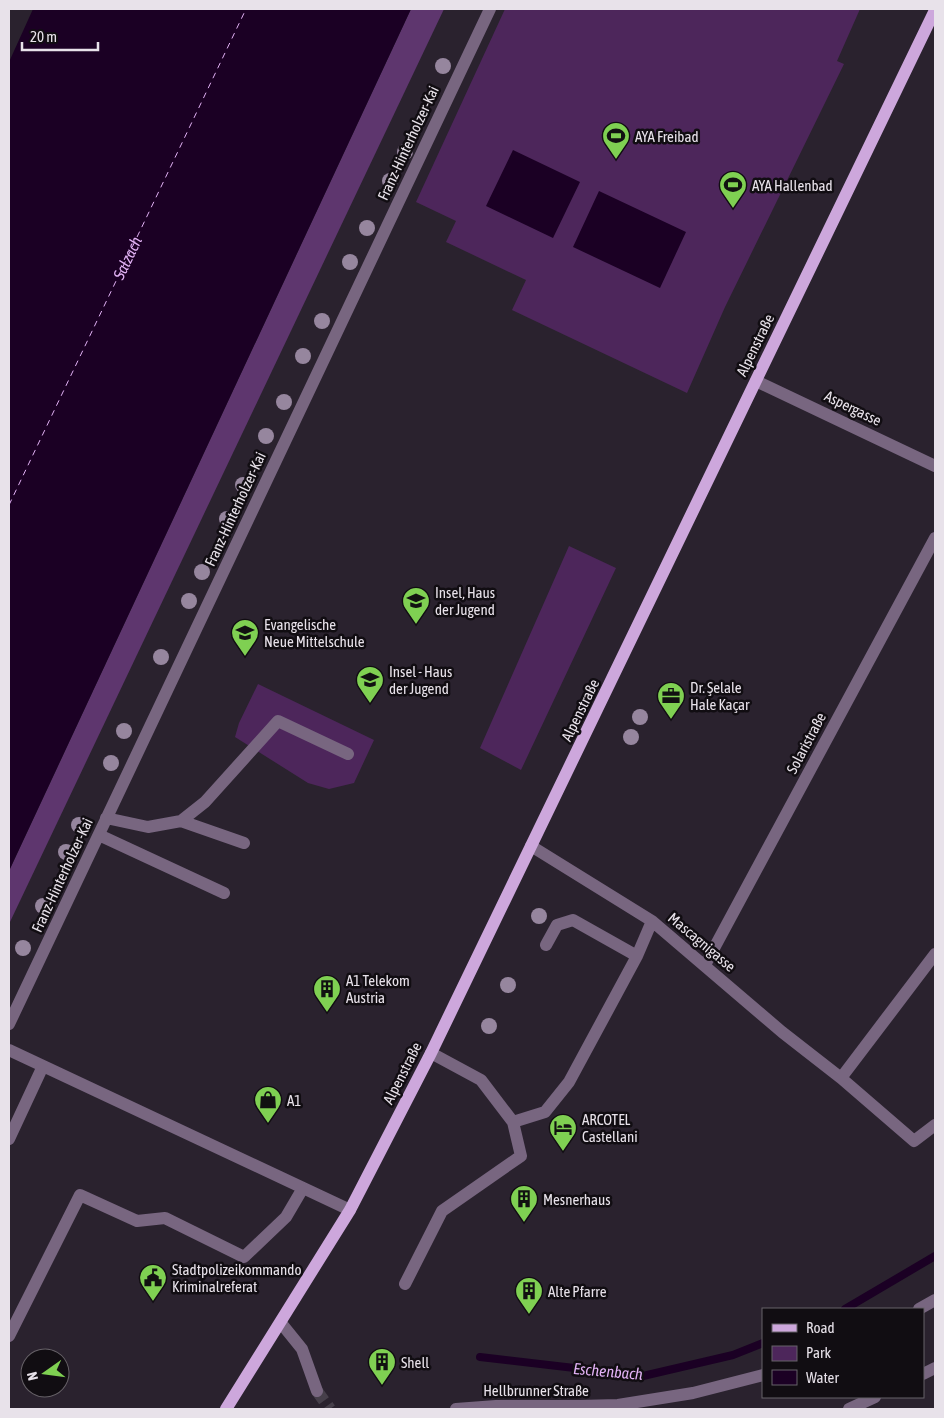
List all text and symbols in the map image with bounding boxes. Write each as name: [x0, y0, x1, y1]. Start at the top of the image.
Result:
scale bar: [22, 20, 99, 52]
text: 20 m: [30, 28, 57, 45]
street label: Franz-Hinterholzer-Kai: [374, 83, 442, 203]
sports icon: AYA Freibad: [601, 121, 631, 160]
place label: AYA Freibad: [635, 128, 699, 145]
sports icon: AYA Hallenbad: [718, 170, 748, 209]
place label: AYA Hallenbad: [752, 177, 833, 194]
water label: Salzach: [109, 233, 145, 283]
street label: Alpenstraße: [733, 311, 777, 379]
street label: Aspergasse: [822, 387, 884, 429]
street label: Franz-Hinterholzer-Kai: [201, 449, 269, 569]
place label: Insel, Haus der Jugend: [435, 584, 495, 618]
school or university icon: Insel, Haus der Jugend: [401, 586, 431, 625]
place label: Evangelische Neue Mittelschule: [264, 616, 365, 650]
school or university icon: Evangelische Neue Mittelschule: [230, 618, 260, 657]
place label: Insel - Haus der Jugend: [389, 663, 452, 697]
school or university icon: Insel - Haus der Jugend: [355, 665, 385, 704]
street label: Alpenstraße: [558, 676, 602, 744]
place label: Dr. Şelale Hale Kaçar: [690, 679, 750, 713]
office icon: Dr. Şelale Hale Kaçar: [656, 681, 686, 720]
street label: Solaristraße: [783, 709, 829, 776]
street label: Franz-Hinterholzer-Kai: [28, 815, 96, 935]
street label: Mascagnigasse: [665, 909, 739, 975]
place label: A1 Telekom Austria: [346, 972, 410, 1006]
building icon: A1 Telekom Austria: [312, 974, 342, 1013]
street label: Alpenstraße: [379, 1039, 425, 1107]
shop icon: A1: [253, 1085, 283, 1124]
place label: A1: [287, 1092, 301, 1109]
place label: ARCOTEL Castellani: [582, 1111, 638, 1145]
hotel icon: ARCOTEL Castellani: [548, 1113, 578, 1152]
building icon: Mesnerhaus: [509, 1184, 539, 1223]
place label: Mesnerhaus: [543, 1191, 610, 1208]
place label: Stadtpolizeikommando Kriminalreferat: [172, 1261, 301, 1295]
public building icon: Stadtpolizeikommando Kriminalreferat: [138, 1263, 168, 1302]
building icon: Alte Pfarre: [514, 1276, 544, 1315]
place label: Alte Pfarre: [548, 1283, 607, 1300]
legend: [762, 1308, 924, 1398]
text: Road: [806, 1319, 835, 1336]
text: Park: [806, 1344, 831, 1361]
building icon: Shell: [367, 1347, 397, 1386]
north arrow: [20, 1348, 70, 1398]
place label: Shell: [401, 1354, 429, 1371]
water label: Eschenbach: [572, 1359, 644, 1383]
text: Water: [806, 1369, 839, 1386]
text: N: [24, 1370, 41, 1382]
street label: Hellbrunner Straße: [483, 1382, 589, 1399]

